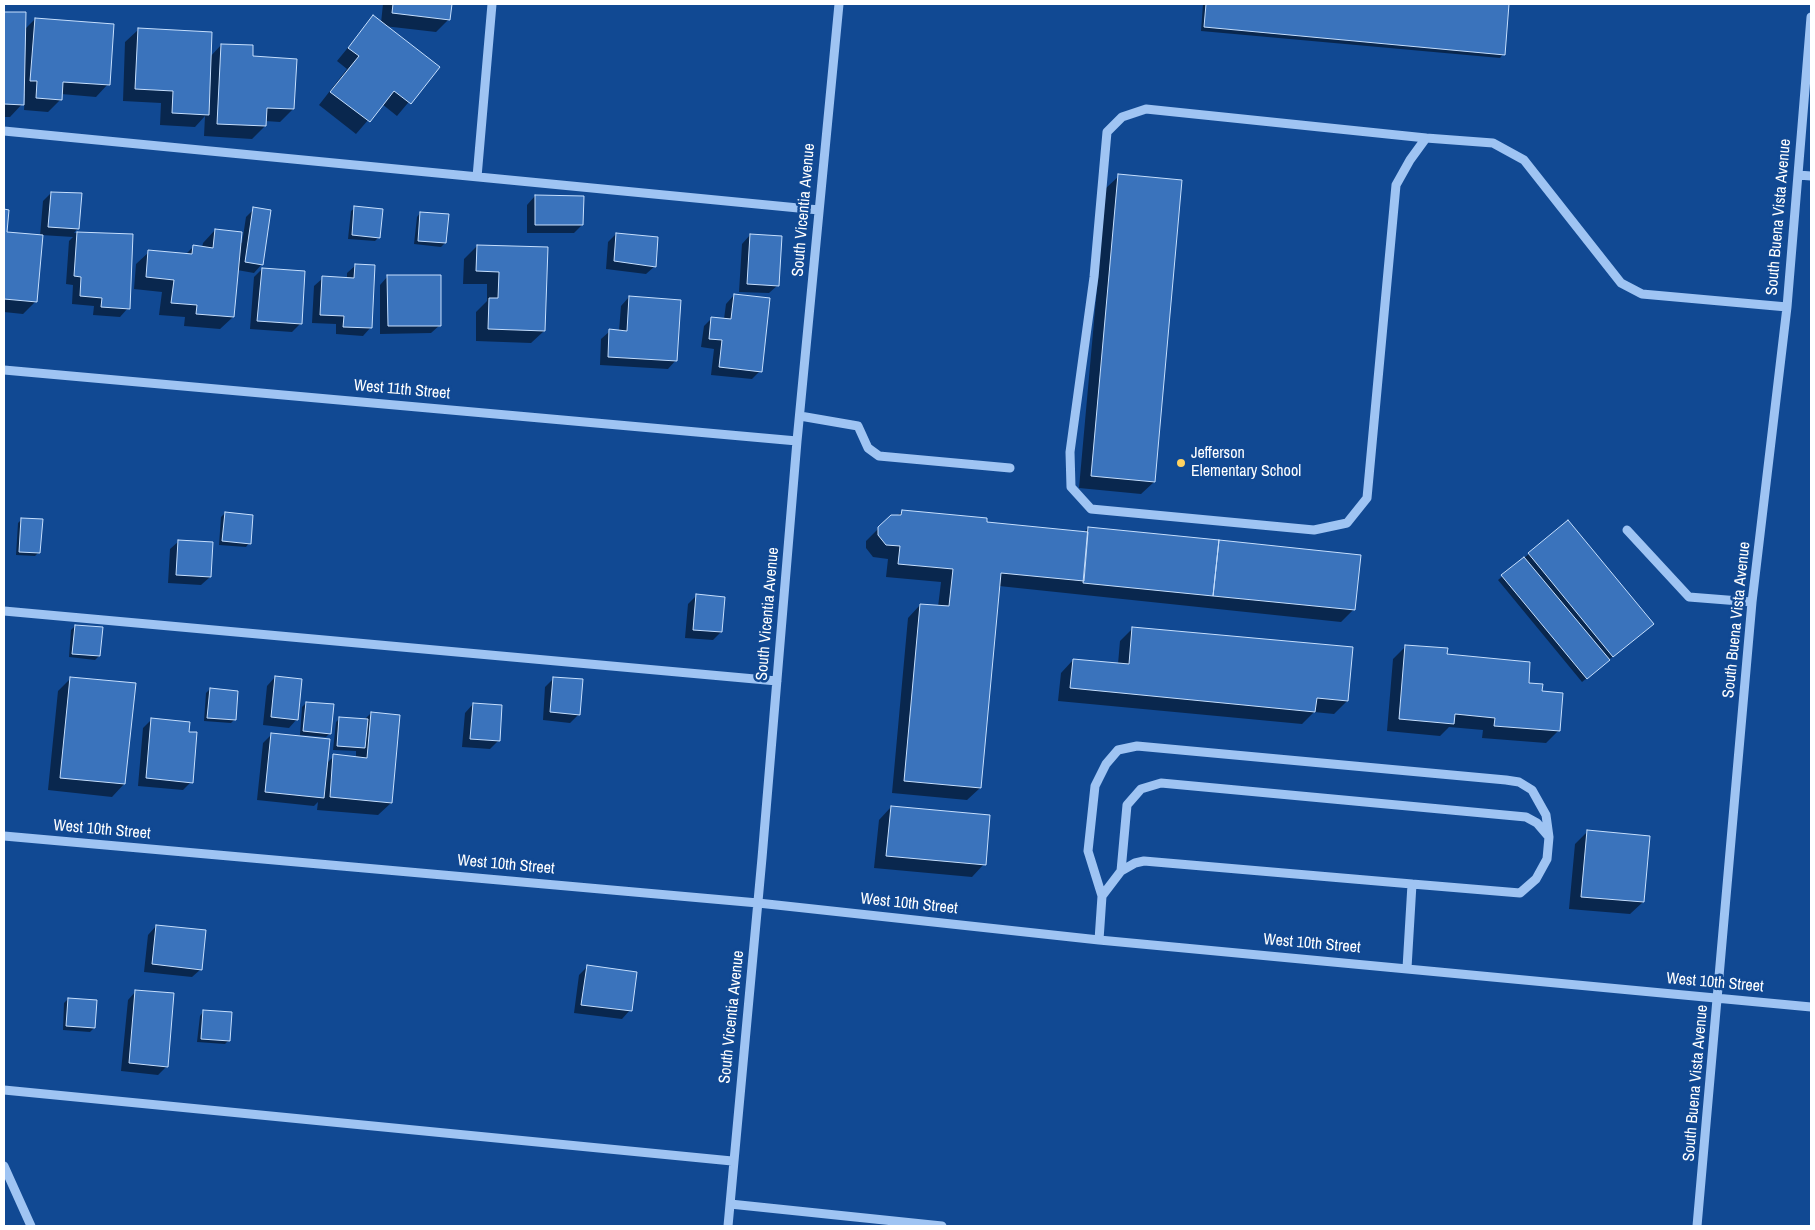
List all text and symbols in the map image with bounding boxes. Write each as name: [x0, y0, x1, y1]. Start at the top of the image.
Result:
street label: South Buena Vista Avenue: [1763, 138, 1795, 296]
street label: South Vicentia Avenue: [789, 143, 819, 277]
street label: West 11th Street: [353, 376, 451, 404]
place label: Jefferson Elementary School: [1191, 444, 1301, 482]
marker: Jefferson Elementary School: [1175, 457, 1187, 469]
street label: South Buena Vista Avenue: [1719, 541, 1755, 699]
street label: South Vicentia Avenue: [753, 547, 783, 681]
street label: West 10th Street: [53, 816, 151, 844]
street label: West 10th Street: [457, 851, 555, 879]
street label: West 10th Street: [860, 889, 958, 919]
street label: West 10th Street: [1263, 930, 1361, 958]
street label: South Vicentia Avenue: [715, 949, 749, 1085]
street label: West 10th Street: [1666, 969, 1764, 997]
street label: South Buena Vista Avenue: [1680, 1004, 1712, 1162]

